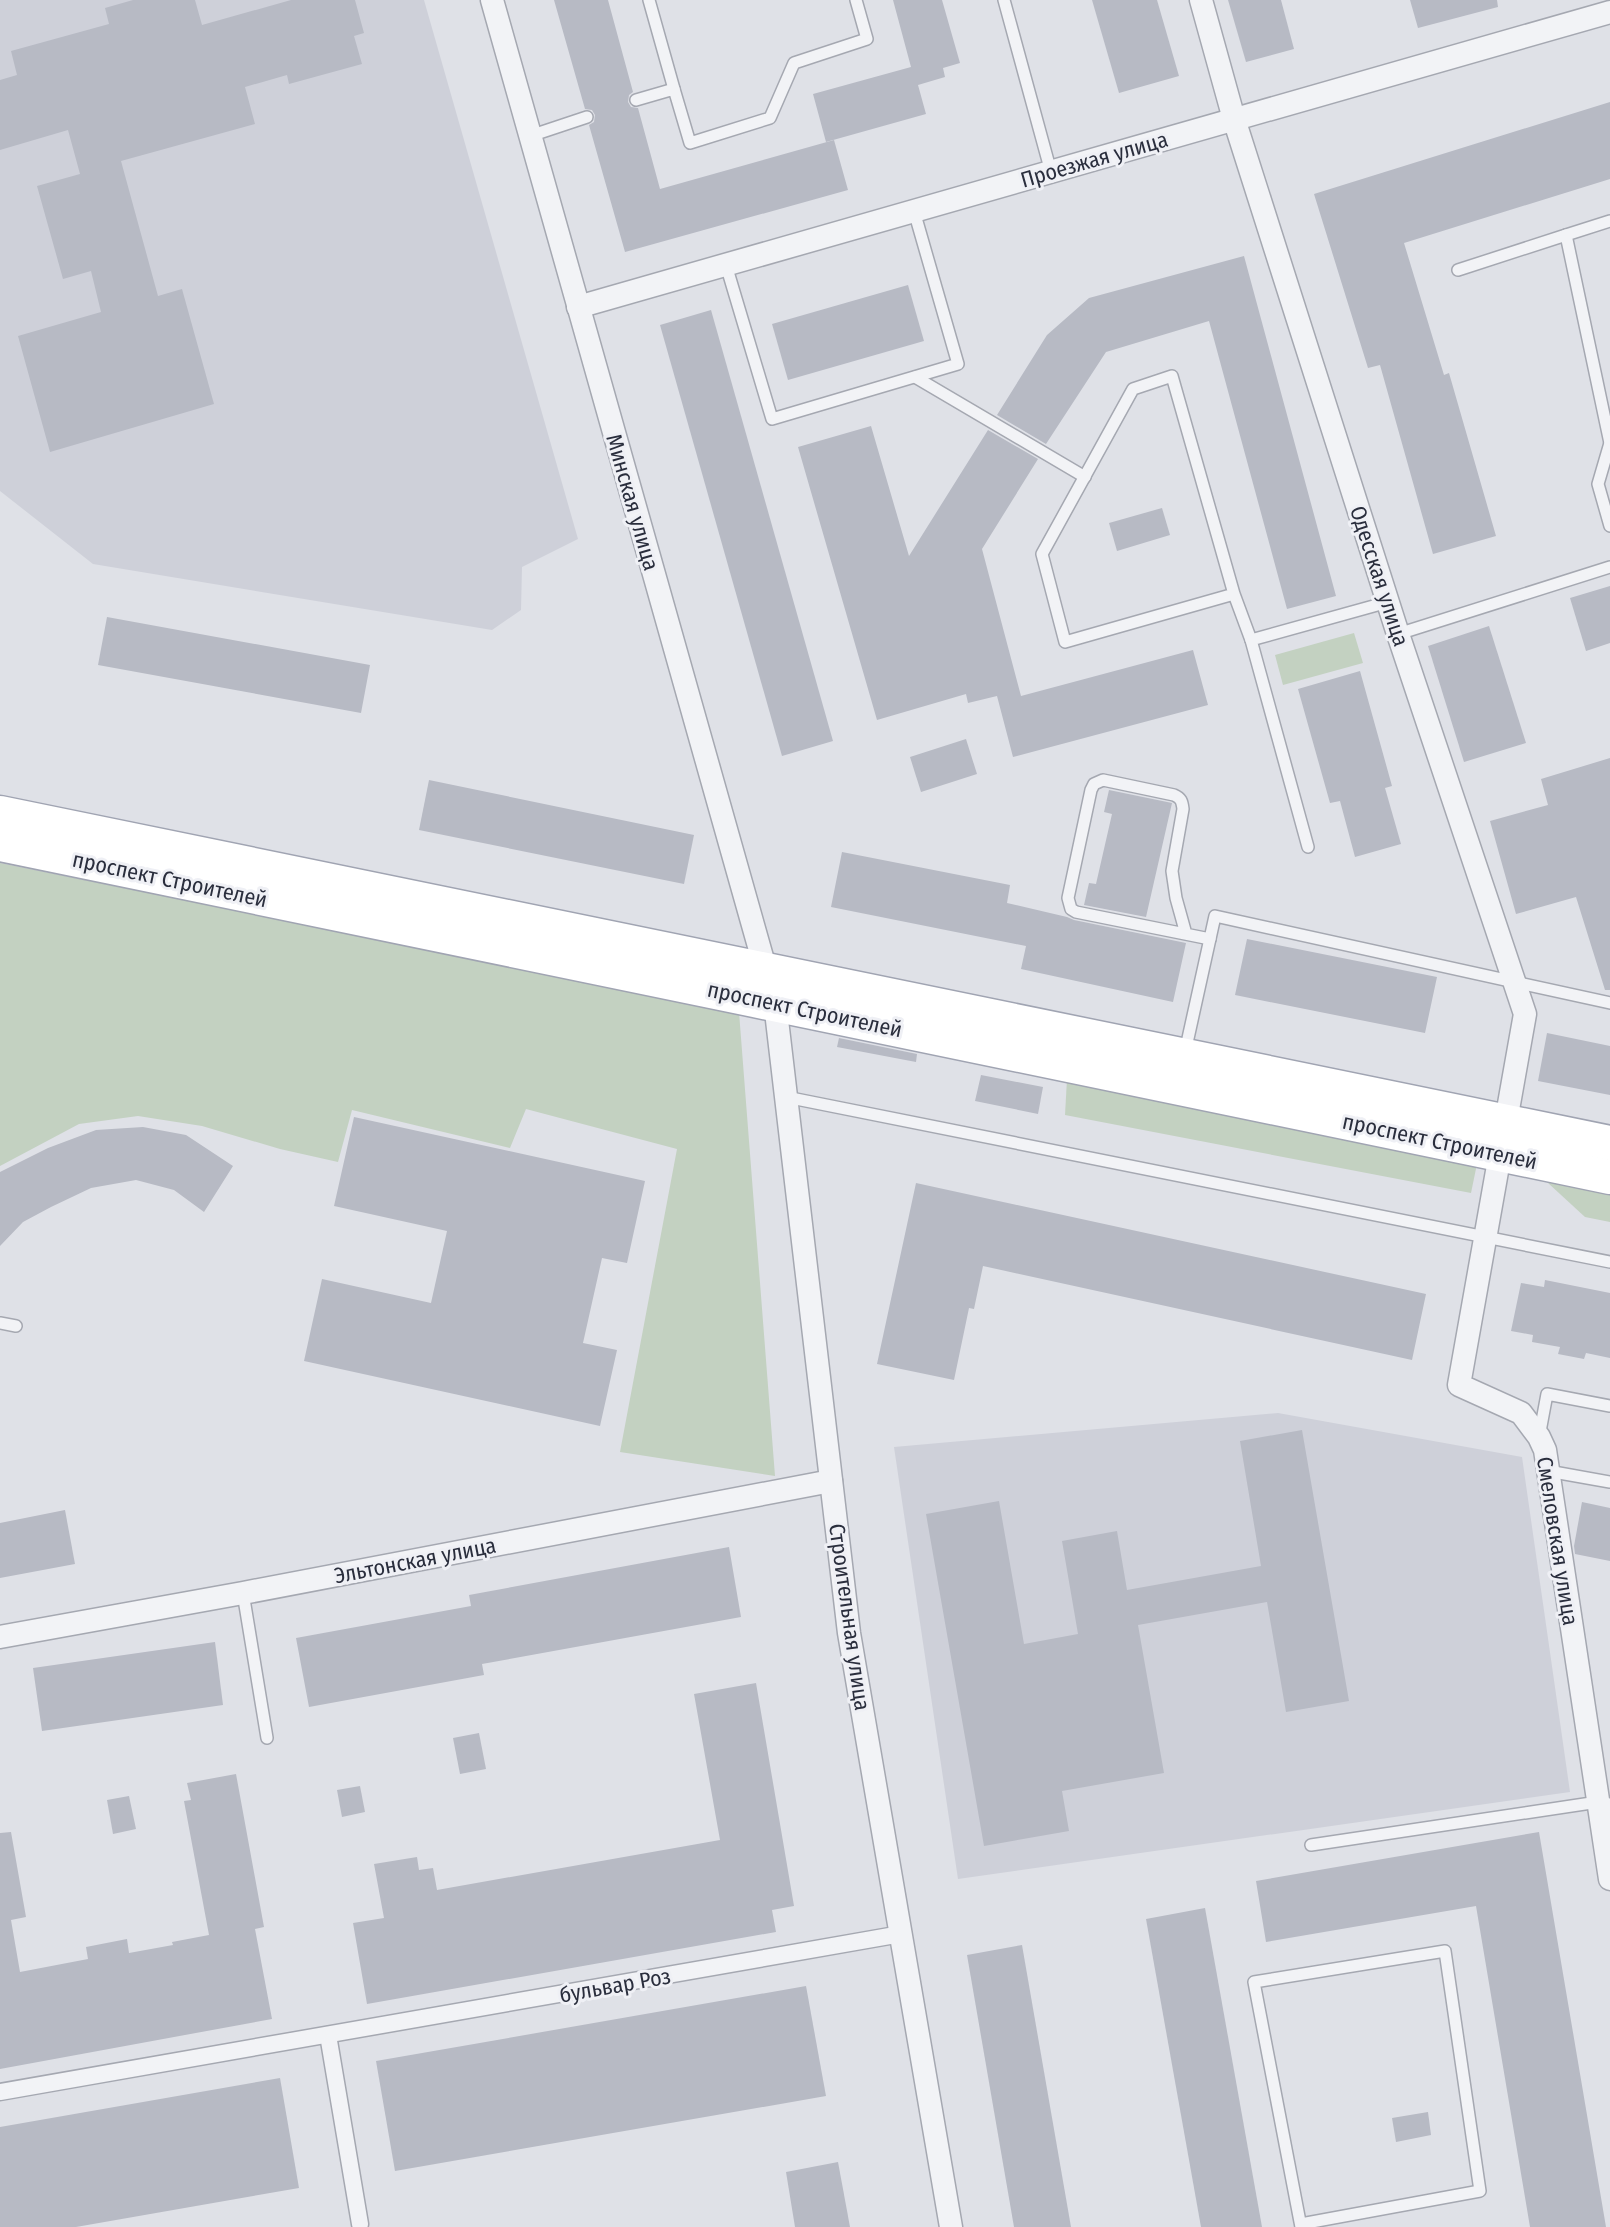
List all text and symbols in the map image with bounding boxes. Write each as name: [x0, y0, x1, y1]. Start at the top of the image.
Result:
street label: Проезжая улица: [1017, 126, 1171, 193]
street label: Минская улица: [600, 431, 665, 573]
street label: Одесская улица: [1344, 503, 1415, 650]
street label: проспект Строителей: [70, 846, 270, 913]
street label: проспект Строителей: [705, 976, 905, 1043]
street label: проспект Строителей: [1340, 1108, 1540, 1175]
street label: Смеловская улица: [1531, 1455, 1584, 1627]
street label: Строительная улица: [823, 1522, 876, 1712]
street label: Эльтонская улица: [332, 1532, 498, 1589]
street label: бульвар Роз: [557, 1962, 673, 2009]

